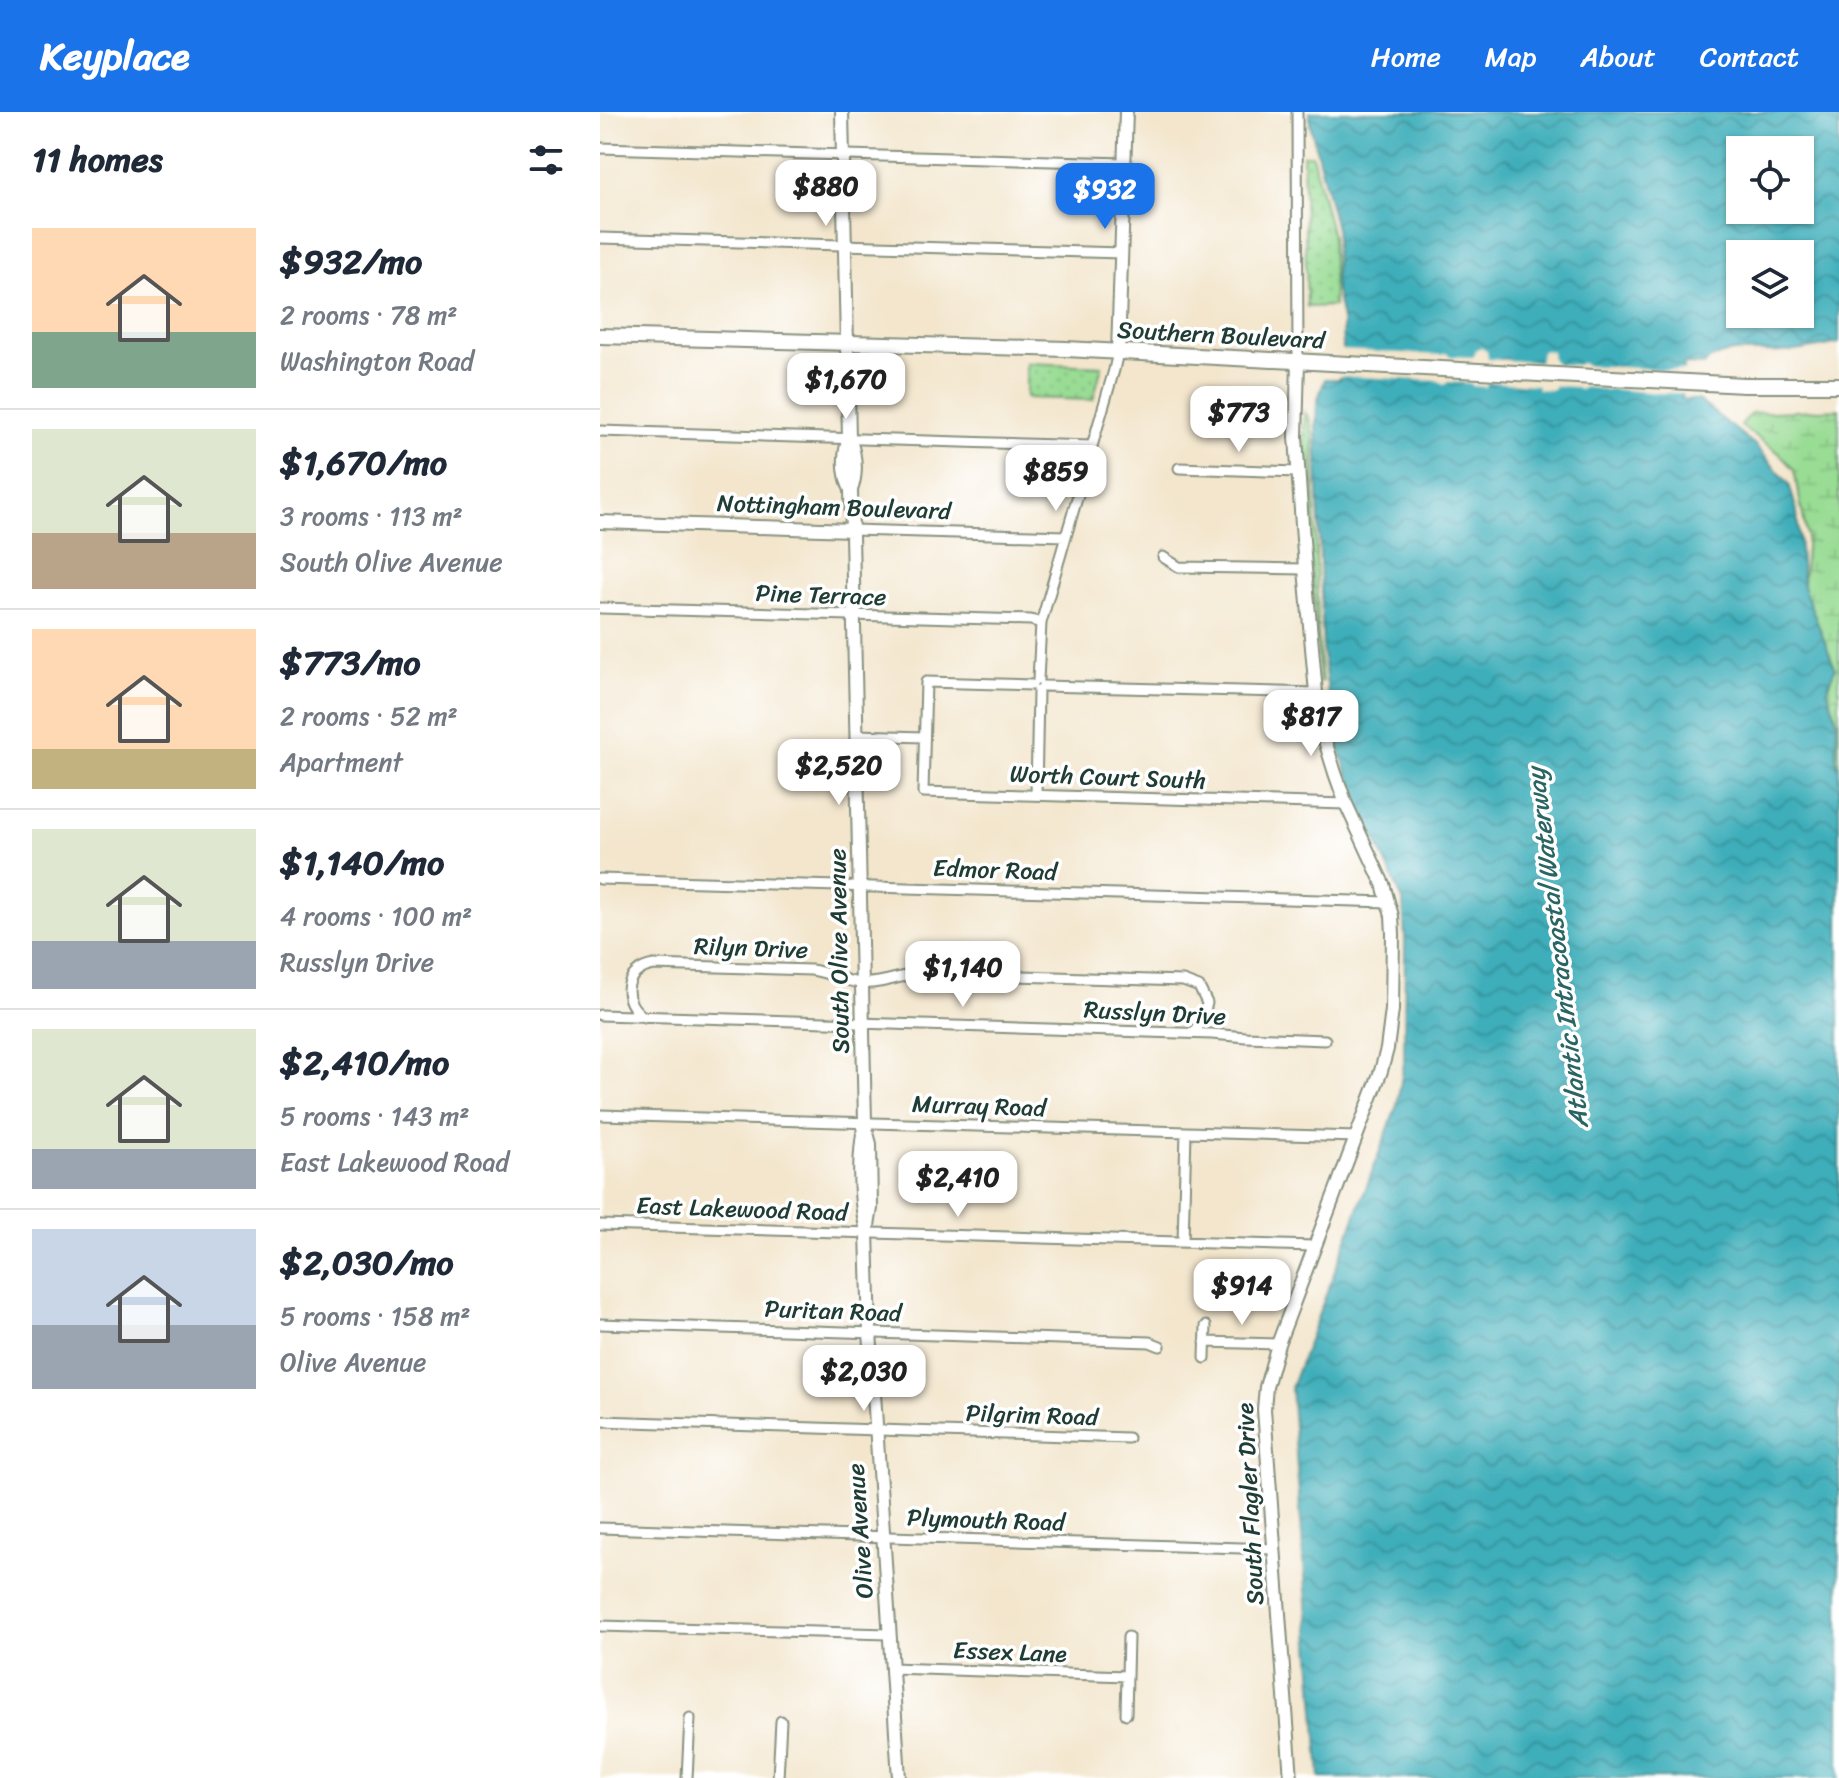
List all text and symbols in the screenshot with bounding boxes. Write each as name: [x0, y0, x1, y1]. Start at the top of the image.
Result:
text: Keyplace: [40, 23, 190, 90]
text: Home: [1371, 32, 1441, 81]
text: Map: [1485, 32, 1536, 81]
text: About: [1580, 32, 1656, 81]
text: Contact: [1700, 32, 1799, 81]
text: 11 homes: [32, 130, 163, 190]
map controls: [1726, 136, 1814, 328]
button: locate: [1726, 136, 1814, 224]
icon: filters: [524, 138, 568, 182]
pin: $880: [779, 160, 873, 228]
text: $880: [793, 163, 859, 209]
pin: $932: [1058, 163, 1152, 231]
text: $932: [1074, 166, 1136, 212]
text: $932/mo: [280, 232, 422, 292]
button: layers: [1726, 240, 1814, 328]
icon: home: [96, 260, 192, 356]
text: 2 rooms · 78 m²: [280, 292, 457, 338]
street label: Southern Boulevard: [1116, 309, 1327, 361]
text: Washington Road: [280, 338, 474, 384]
pin: $1,670: [781, 353, 911, 421]
text: $1,670: [805, 356, 887, 402]
pin: $773: [1192, 386, 1286, 454]
text: $773: [1208, 389, 1270, 435]
text: $1,670/mo: [280, 433, 447, 493]
pin: $859: [1009, 445, 1103, 513]
text: $859: [1023, 448, 1089, 494]
icon: home: [96, 461, 192, 557]
street label: Nottingham Boulevard: [716, 482, 953, 532]
text: 3 rooms · 113 m²: [280, 493, 463, 539]
text: South Olive Avenue: [280, 539, 503, 585]
street label: Pine Terrace: [755, 572, 887, 618]
text: $773/mo: [280, 633, 421, 693]
icon: home: [96, 661, 192, 757]
pin: $817: [1264, 690, 1358, 758]
text: 2 rooms · 52 m²: [280, 693, 458, 739]
text: $817: [1281, 693, 1341, 739]
text: Apartment: [280, 739, 403, 785]
pin: $2,520: [774, 739, 904, 807]
text: $2,520: [796, 742, 882, 788]
street label: Worth Court South: [1009, 753, 1207, 801]
water label: Atlantic Intracoastal Waterway: [1512, 762, 1602, 1132]
text: $1,140/mo: [280, 833, 444, 893]
street label: Edmor Road: [932, 847, 1060, 893]
street label: South Olive Avenue: [816, 848, 862, 1054]
icon: home: [96, 861, 192, 957]
text: 4 rooms · 100 m²: [280, 893, 472, 939]
street label: Rilyn Drive: [693, 925, 809, 971]
text: Russlyn Drive: [280, 939, 434, 985]
pin: $1,140: [898, 941, 1028, 1009]
text: $1,140: [923, 944, 1003, 990]
street label: Russlyn Drive: [1083, 988, 1227, 1038]
text: $2,410/mo: [280, 1033, 449, 1093]
icon: home: [96, 1061, 192, 1157]
street label: Murray Road: [911, 1083, 1049, 1129]
text: 5 rooms · 143 m²: [280, 1093, 469, 1139]
text: East Lakewood Road: [280, 1139, 509, 1185]
pin: $2,410: [893, 1151, 1023, 1219]
text: $2,410: [916, 1154, 1000, 1200]
street label: East Lakewood Road: [636, 1184, 850, 1234]
text: $2,030/mo: [280, 1233, 454, 1293]
pin: $914: [1195, 1259, 1289, 1327]
icon: home: [96, 1261, 192, 1357]
text: $914: [1212, 1262, 1272, 1308]
street label: Puritan Road: [764, 1288, 905, 1334]
text: 5 rooms · 158 m²: [280, 1293, 471, 1339]
text: Olive Avenue: [280, 1339, 426, 1385]
pin: $2,030: [799, 1345, 929, 1413]
text: $2,030: [821, 1348, 907, 1394]
street label: Pilgrim Road: [965, 1392, 1100, 1438]
street label: South Flagler Drive: [1224, 1401, 1276, 1606]
street label: Olive Avenue: [834, 1462, 886, 1600]
street label: Plymouth Road: [906, 1496, 1067, 1544]
street label: Essex Lane: [952, 1629, 1068, 1675]

